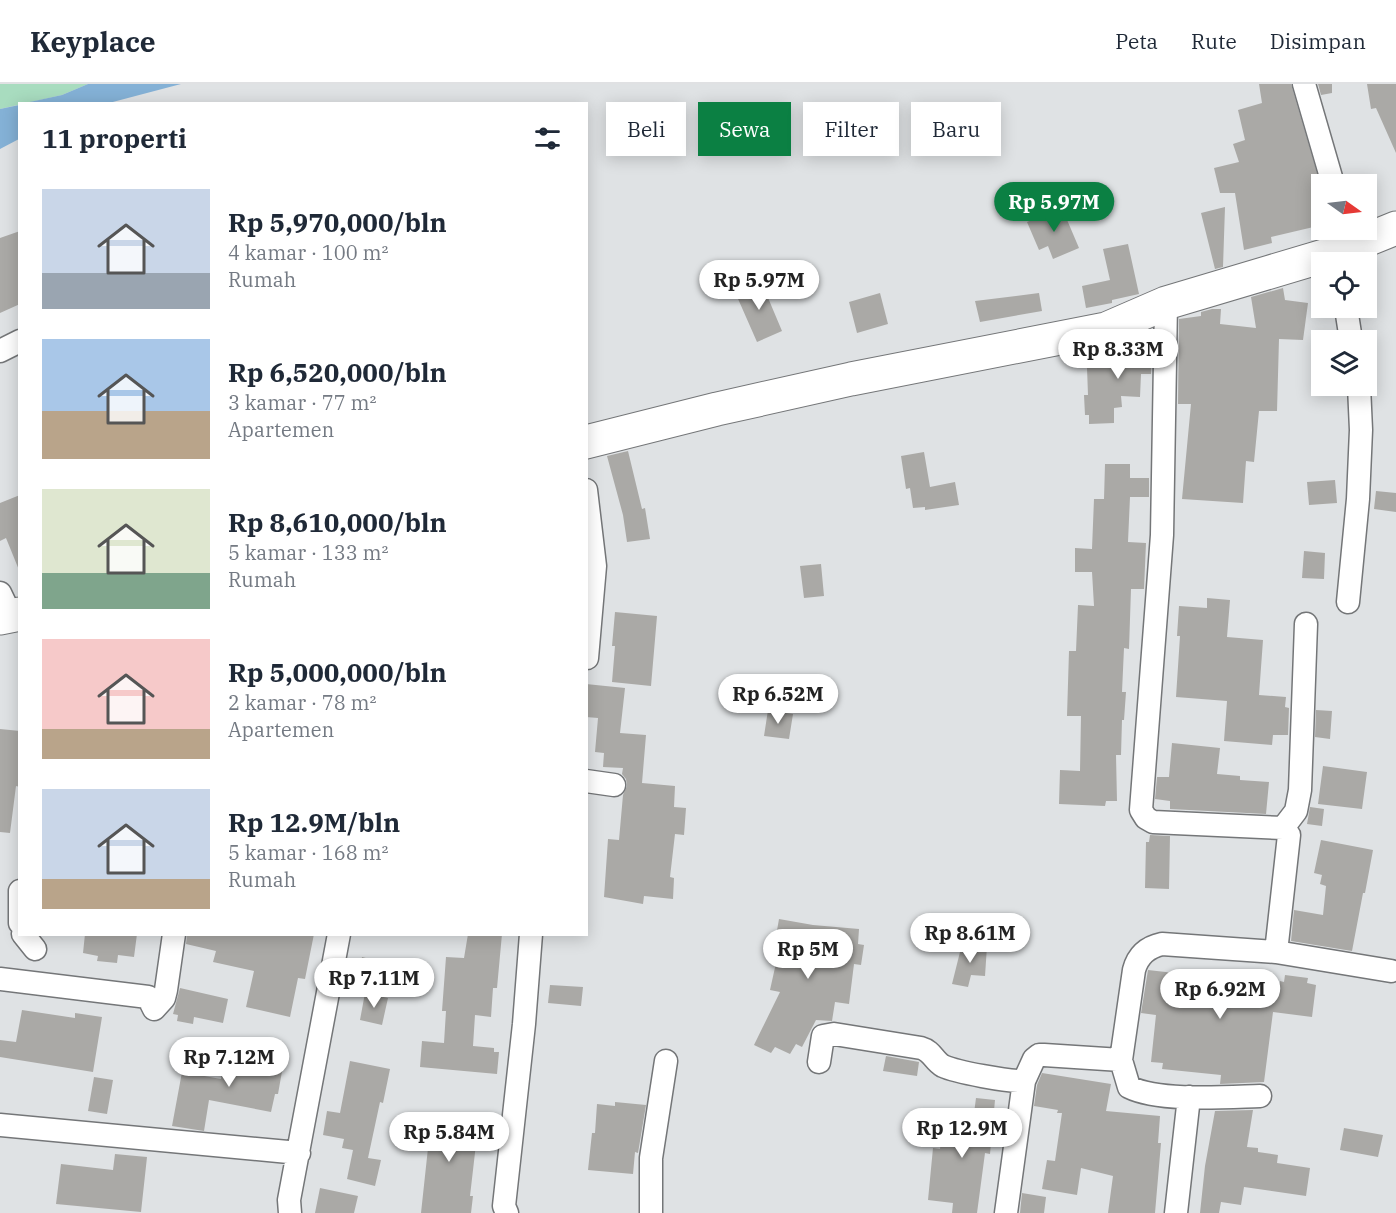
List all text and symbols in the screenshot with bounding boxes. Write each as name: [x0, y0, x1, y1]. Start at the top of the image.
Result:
text: Keyplace: [30, 23, 156, 60]
text: Peta: [1115, 27, 1158, 55]
text: Rute: [1191, 27, 1237, 55]
text: Disimpan: [1270, 27, 1366, 55]
chip: Beli: [606, 102, 686, 156]
chip: Sewa: [698, 102, 791, 156]
chip: Filter: [803, 102, 899, 156]
chip: Baru: [911, 102, 1001, 156]
text: 11 properti: [42, 121, 187, 155]
icon: filters: [531, 122, 564, 155]
north arrow: [1311, 174, 1377, 240]
map controls: [1311, 174, 1377, 396]
pin: Rp 5.97M: [992, 182, 1116, 233]
text: Rp 5.97M: [1008, 188, 1100, 215]
text: Rp 5,970,000/bln: [228, 205, 447, 239]
icon: home: [90, 213, 162, 285]
text: 4 kamar · 100 m²: [228, 239, 388, 266]
button: locate: [1311, 252, 1377, 318]
pin: Rp 5.97M: [697, 260, 821, 311]
text: Rumah: [228, 266, 296, 293]
text: Rp 5.97M: [713, 266, 805, 293]
pin: Rp 8.33M: [1056, 329, 1180, 380]
button: layers: [1311, 330, 1377, 396]
text: Rp 8.33M: [1072, 335, 1164, 362]
text: Rp 6,520,000/bln: [228, 355, 447, 389]
icon: home: [90, 363, 162, 435]
text: 3 kamar · 77 m²: [228, 389, 376, 416]
text: Apartemen: [228, 416, 334, 443]
text: Rp 8,610,000/bln: [228, 505, 447, 539]
icon: home: [90, 513, 162, 585]
text: 5 kamar · 133 m²: [228, 539, 388, 566]
text: Rumah: [228, 566, 296, 593]
text: Rp 5,000,000/bln: [228, 655, 447, 689]
icon: home: [90, 663, 162, 735]
pin: Rp 6.52M: [716, 674, 840, 725]
text: Rp 6.52M: [732, 680, 824, 707]
text: 2 kamar · 78 m²: [228, 689, 376, 716]
text: Apartemen: [228, 716, 334, 743]
text: Rp 12.9M/bln: [228, 805, 400, 839]
icon: home: [90, 813, 162, 885]
text: 5 kamar · 168 m²: [228, 839, 388, 866]
text: Rumah: [228, 866, 296, 893]
pin: Rp 8.61M: [908, 913, 1032, 964]
text: Rp 8.61M: [924, 919, 1016, 946]
pin: Rp 5M: [766, 929, 850, 980]
text: Rp 5M: [777, 935, 839, 962]
pin: Rp 7.11M: [312, 958, 436, 1009]
text: Rp 7.11M: [328, 964, 420, 991]
pin: Rp 6.92M: [1158, 969, 1282, 1020]
text: Rp 6.92M: [1174, 975, 1266, 1002]
pin: Rp 7.12M: [167, 1037, 291, 1088]
text: Rp 7.12M: [183, 1043, 275, 1070]
pin: Rp 12.9M: [900, 1108, 1024, 1159]
pin: Rp 5.84M: [387, 1112, 511, 1163]
text: Rp 12.9M: [916, 1114, 1008, 1141]
text: Rp 5.84M: [403, 1118, 495, 1145]

